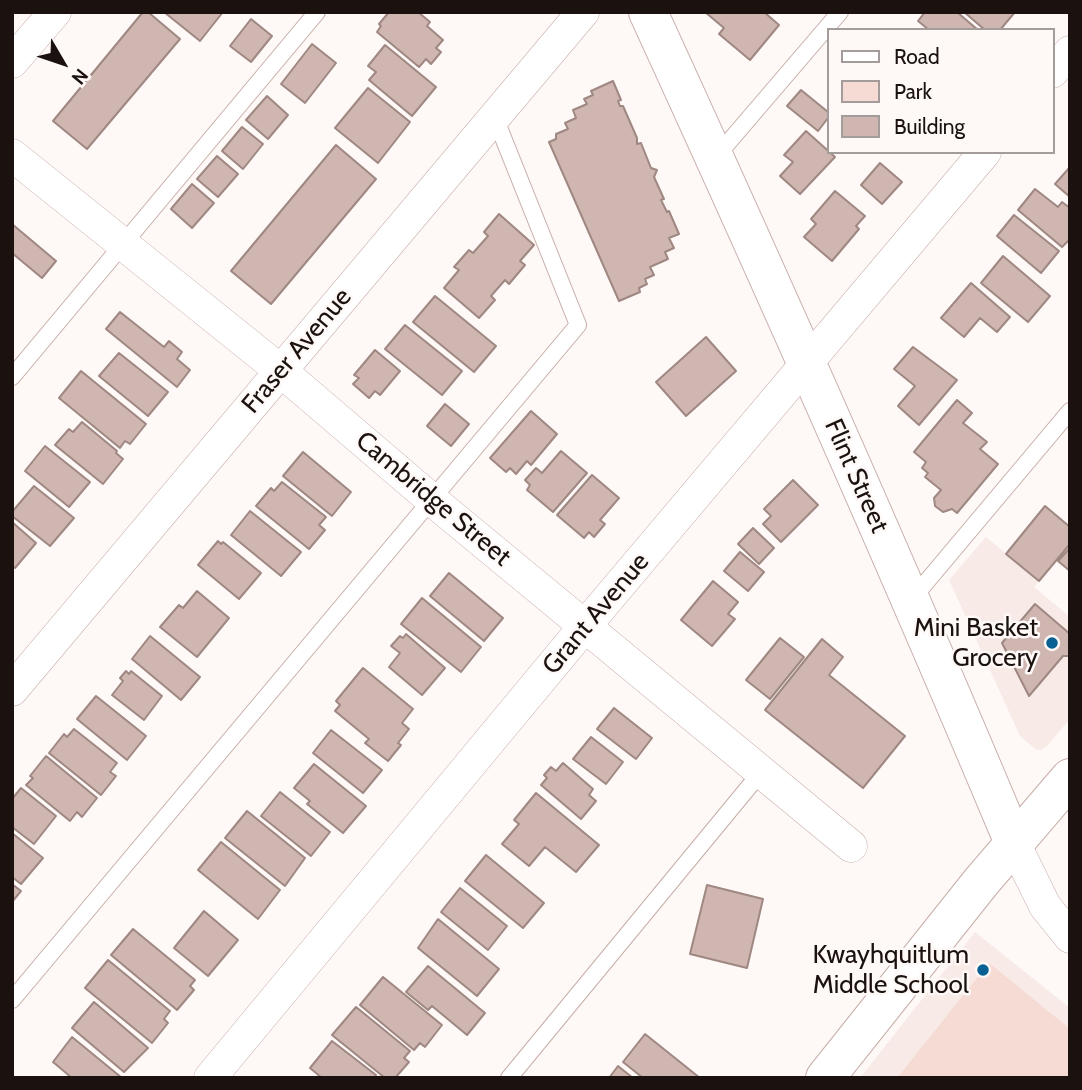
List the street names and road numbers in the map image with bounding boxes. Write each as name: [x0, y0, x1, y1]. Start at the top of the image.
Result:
street label: Fraser Avenue: [236, 282, 358, 420]
street label: Flint Street: [817, 414, 895, 538]
street label: Cambridge Street: [349, 425, 517, 573]
street label: Grant Avenue: [536, 547, 656, 681]

